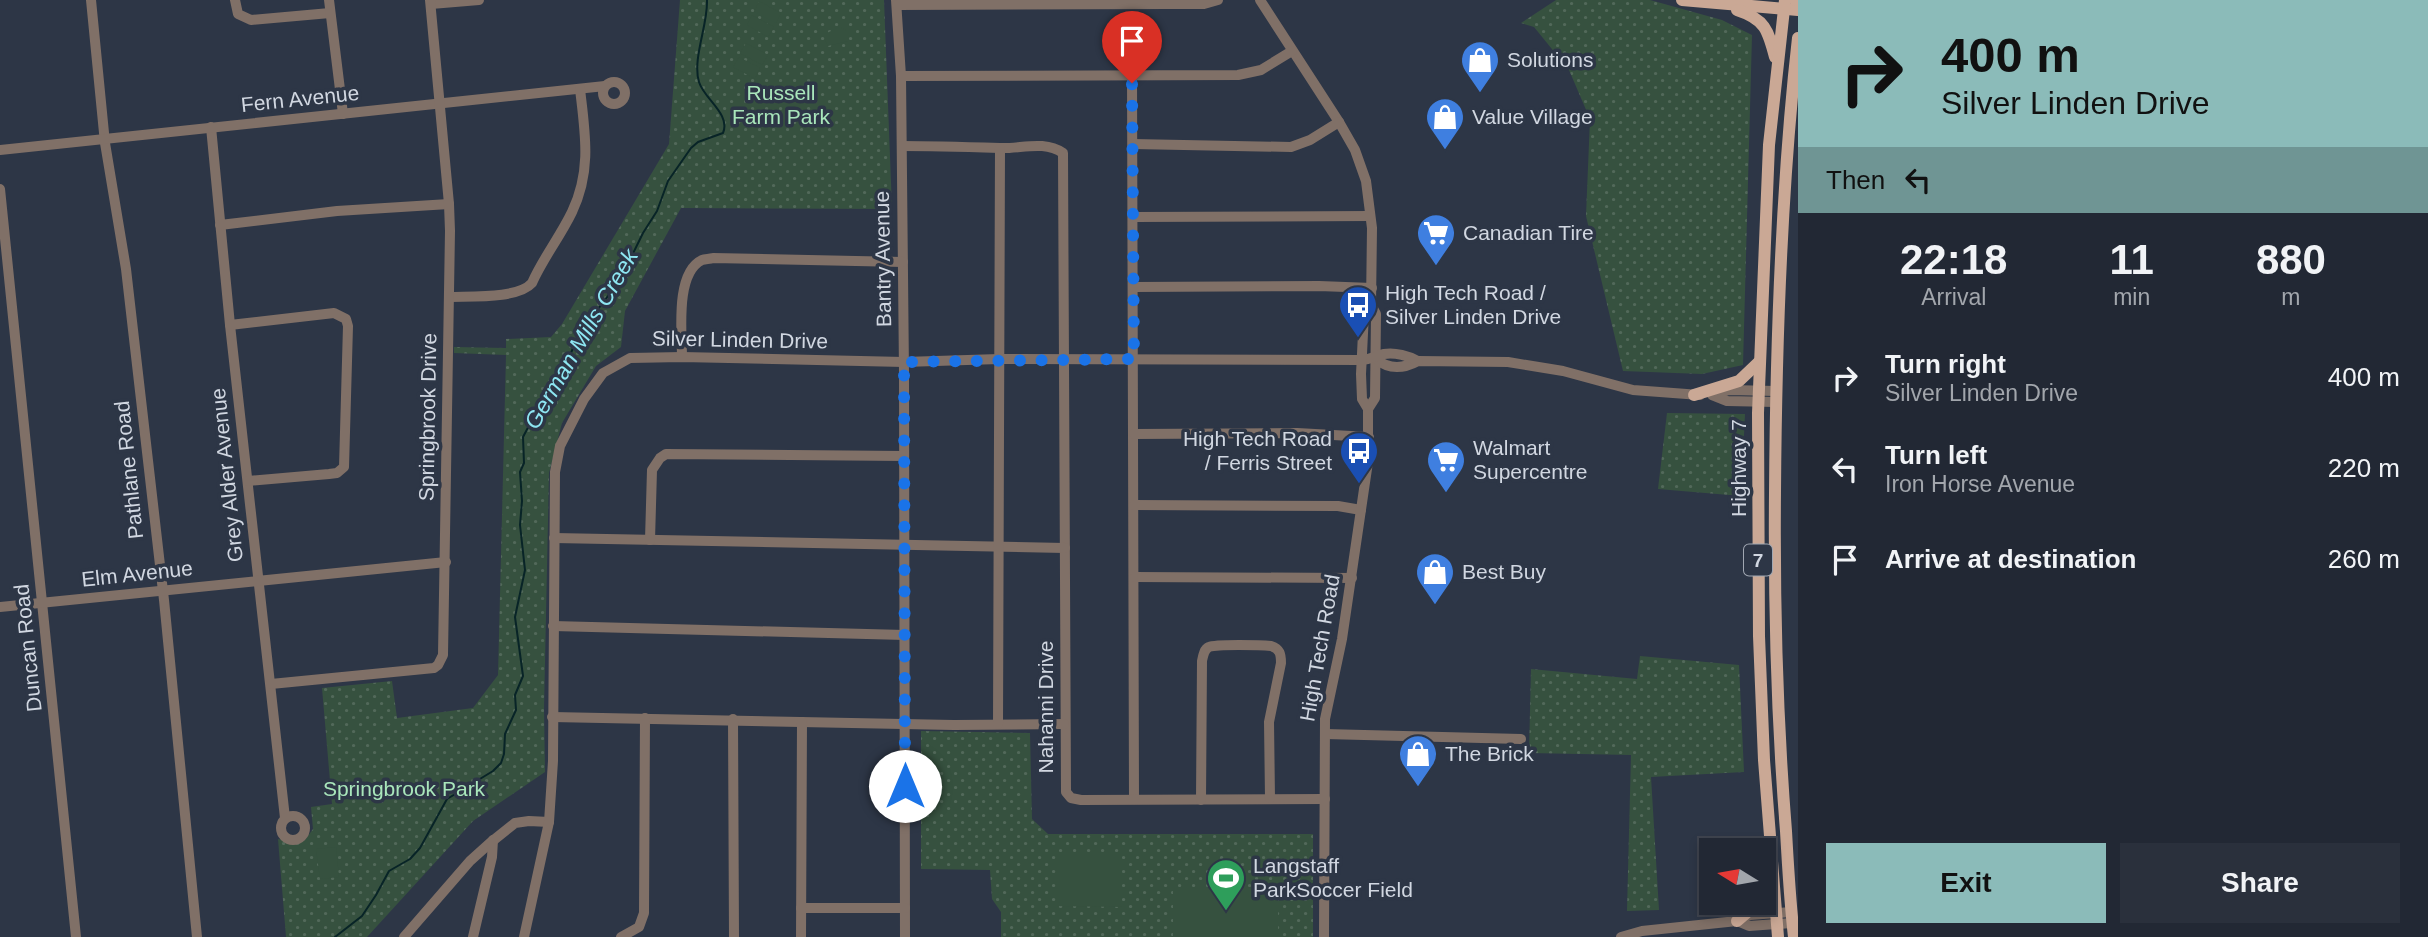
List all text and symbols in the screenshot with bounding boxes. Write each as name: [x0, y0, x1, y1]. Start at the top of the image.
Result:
pin: [1102, 11, 1162, 83]
icon: arrive: [1113, 22, 1151, 60]
icon: right: [1826, 28, 1917, 119]
text: 400 m: [1941, 28, 2080, 82]
shop icon: Solutions: [1459, 39, 1501, 94]
place label: Solutions: [1507, 48, 1593, 71]
street label: Fern Avenue: [240, 81, 360, 116]
park label: Russell Farm Park: [732, 81, 830, 128]
text: Silver Linden Drive: [1941, 85, 2210, 121]
shop icon: Value Village: [1424, 96, 1466, 151]
place label: Value Village: [1472, 105, 1593, 128]
icon: left: [1899, 161, 1937, 199]
text: Then: [1826, 165, 1885, 195]
street label: Bantry Avenue: [870, 191, 895, 327]
supermarket icon: Canadian Tire: [1415, 212, 1457, 267]
place label: Canadian Tire: [1463, 221, 1594, 244]
text: 22:18: [1900, 236, 2007, 283]
text: 11: [2109, 236, 2154, 283]
text: 880: [2256, 236, 2326, 283]
water label: German Mills Creek: [519, 243, 644, 433]
place label: High Tech Road / Silver Linden Drive: [1385, 281, 1561, 328]
bus stop icon: High Tech Road / Silver Linden Drive: [1337, 284, 1379, 339]
text: Arrival: [1921, 284, 1986, 310]
text: min: [2113, 284, 2150, 310]
text: m: [2281, 284, 2301, 310]
street label: Silver Linden Drive: [652, 326, 828, 353]
street label: Springbrook Drive: [415, 333, 440, 501]
text: Turn right: [1885, 349, 2006, 379]
icon: right: [1826, 359, 1864, 397]
text: 400 m: [2328, 362, 2400, 392]
text: Silver Linden Drive: [1885, 380, 2078, 406]
street label: Grey Alder Avenue: [206, 387, 247, 563]
street label: Pathlane Road: [110, 400, 147, 540]
street label: Highway 7: [1727, 419, 1750, 517]
place label: High Tech Road / Ferris Street: [1183, 427, 1332, 474]
bus stop icon: High Tech Road / Ferris Street: [1338, 430, 1380, 485]
place label: Walmart Supercentre: [1473, 436, 1587, 483]
supermarket icon: Walmart Supercentre: [1425, 439, 1467, 494]
text: Turn left: [1885, 440, 1987, 470]
icon: left: [1826, 450, 1864, 488]
text: 220 m: [2328, 453, 2400, 483]
text: Iron Horse Avenue: [1885, 471, 2075, 497]
icon: arrive: [1826, 541, 1864, 579]
road number: 7: [1744, 544, 1772, 576]
text: Arrive at destination: [1885, 544, 2136, 574]
text: 260 m: [2328, 544, 2400, 574]
shop icon: Best Buy: [1414, 551, 1456, 606]
street label: Elm Avenue: [80, 556, 194, 591]
place label: Best Buy: [1462, 560, 1547, 583]
street label: High Tech Road: [1295, 573, 1344, 723]
street label: Duncan Road: [9, 583, 46, 713]
street label: Nahanni Drive: [1034, 640, 1057, 774]
shop icon: The Brick: [1397, 733, 1439, 788]
place label: The Brick: [1445, 742, 1534, 765]
position arrow: [868, 749, 942, 823]
park label: Springbrook Park: [323, 777, 486, 800]
north arrow: [1699, 838, 1776, 915]
map controls: [1699, 838, 1776, 915]
button: Exit: [1826, 843, 2106, 923]
button: Share: [2120, 843, 2400, 923]
place label: Langstaff ParkSoccer Field: [1253, 854, 1413, 901]
sports icon: Langstaff ParkSoccer Field: [1205, 857, 1247, 912]

